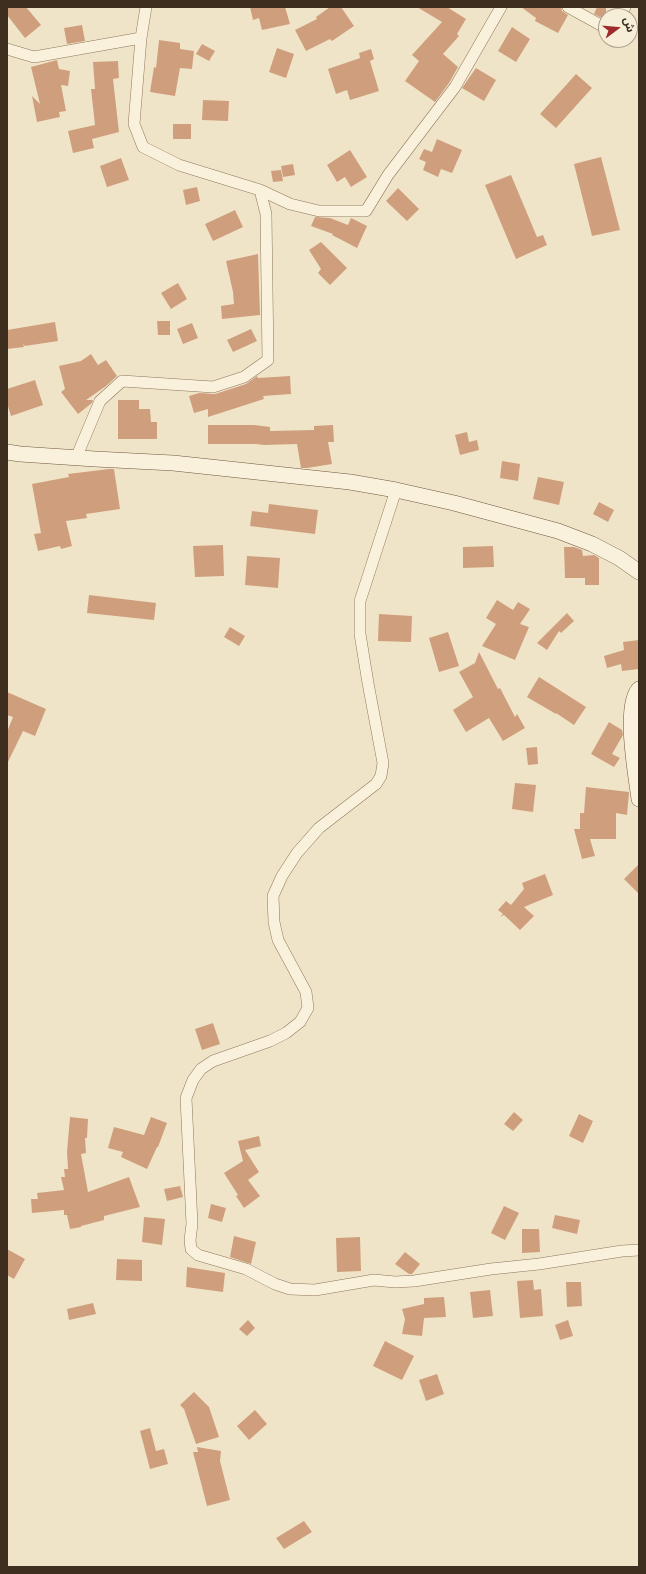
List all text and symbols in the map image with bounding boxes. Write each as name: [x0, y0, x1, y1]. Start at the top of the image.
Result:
north arrow: [598, 8, 638, 48]
text: ش: [619, 15, 639, 34]

